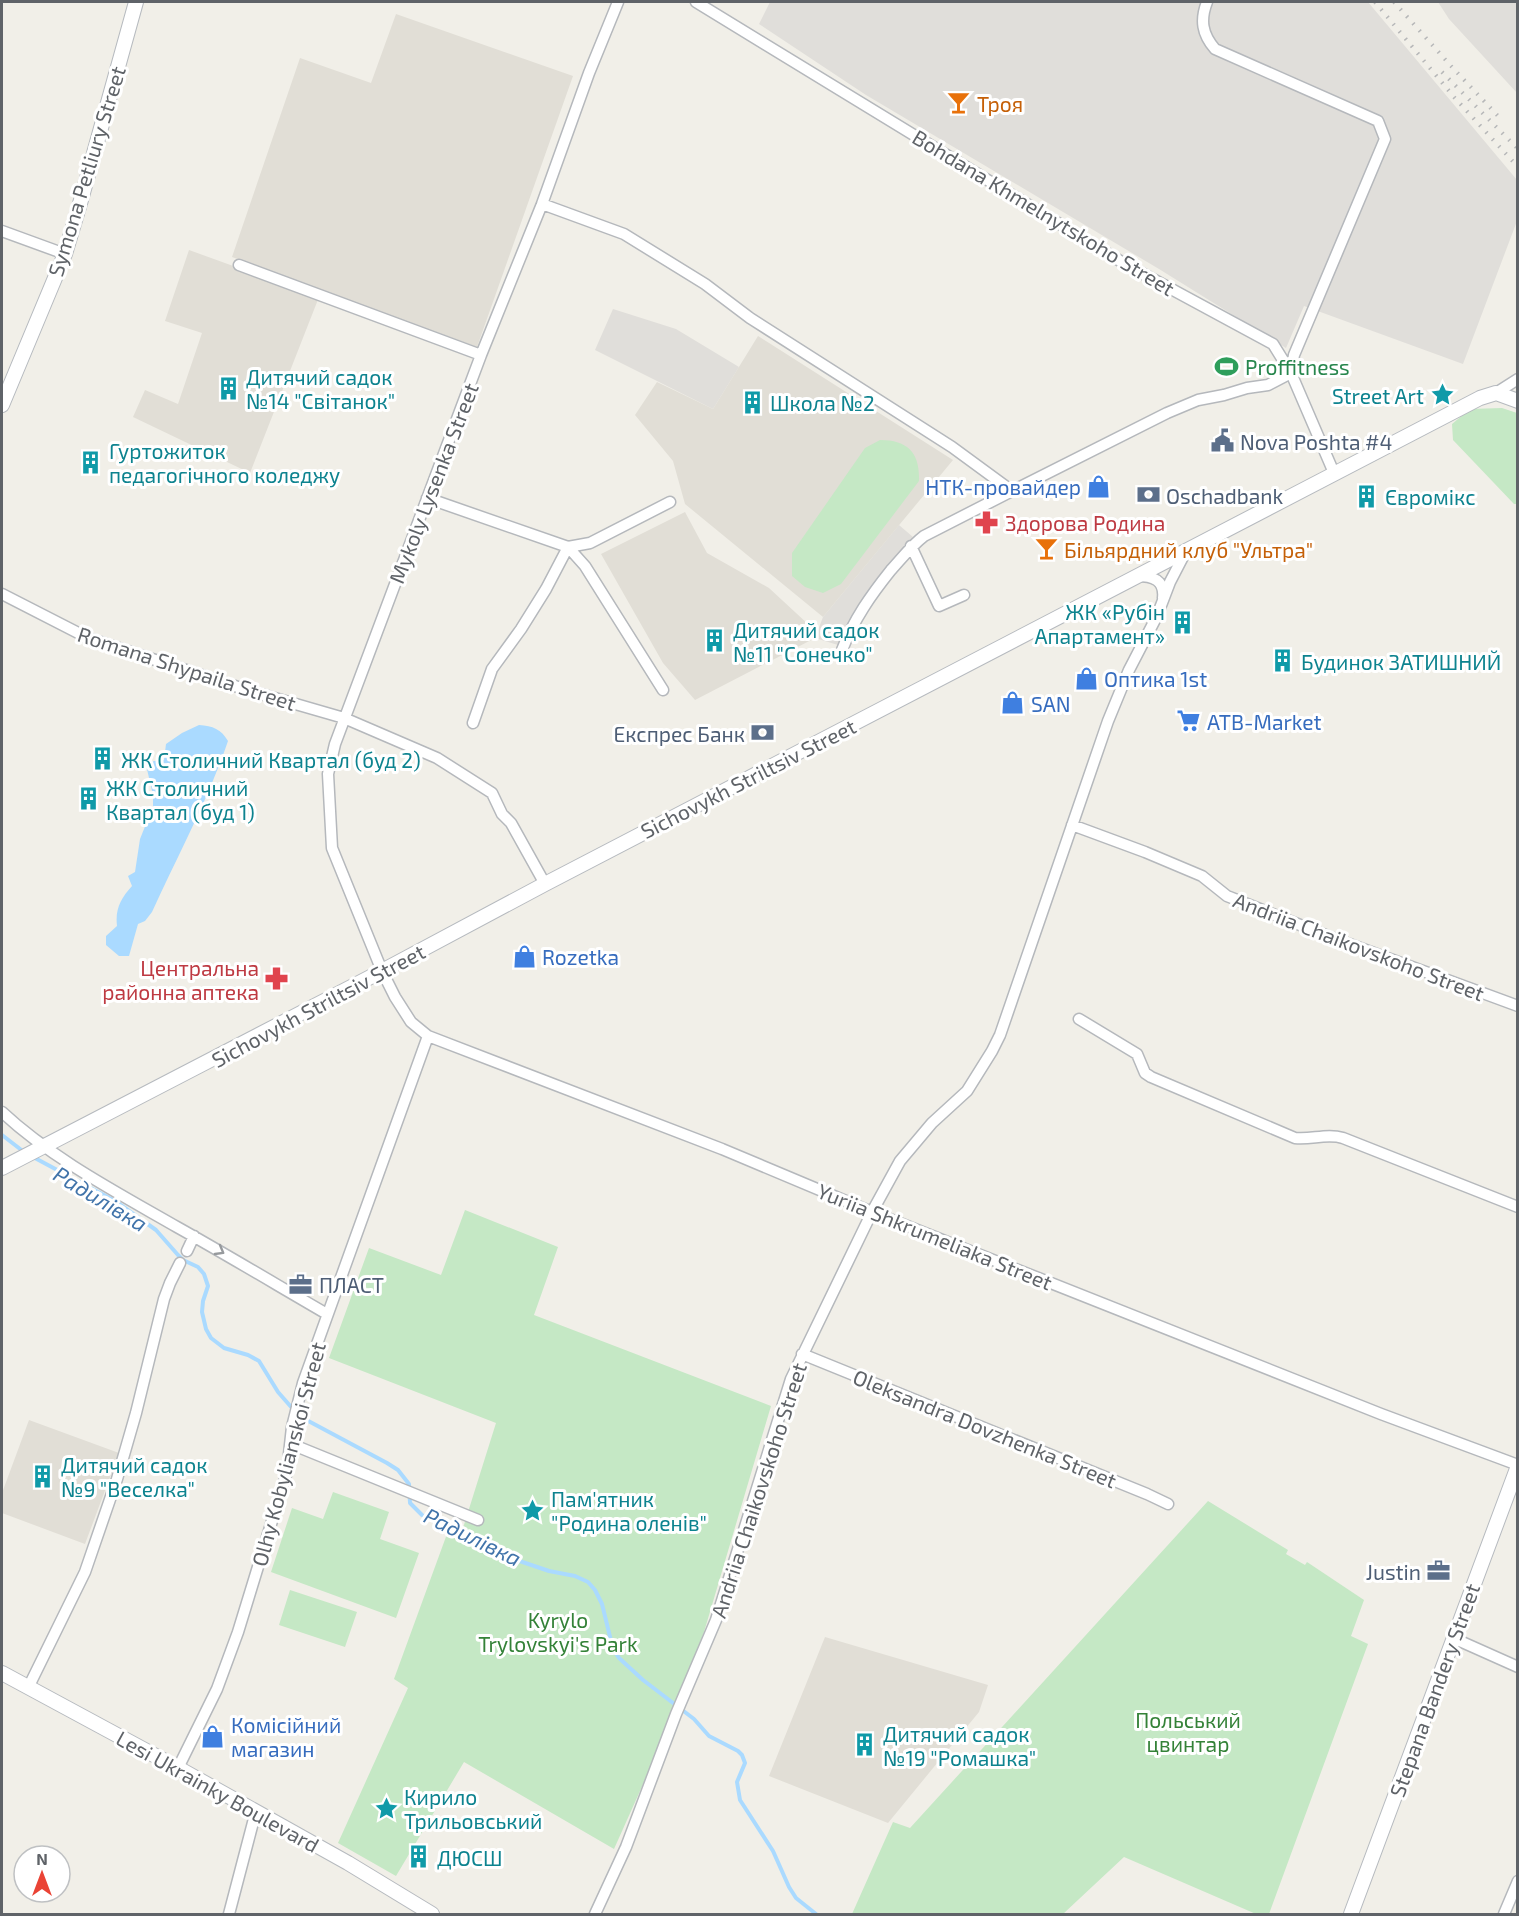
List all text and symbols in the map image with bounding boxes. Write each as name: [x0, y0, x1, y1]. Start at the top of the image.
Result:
street label: Symona Petliury Street: [42, 63, 130, 279]
bar icon: Троя: [946, 90, 972, 116]
place label: Троя: [977, 91, 1023, 116]
street label: Bohdana Khmelnytskoho Street: [909, 124, 1179, 300]
sports icon: Proffitness: [1214, 353, 1240, 379]
place label: Proffitness: [1245, 354, 1350, 379]
place label: Дитячий садок №14 "Світанок": [246, 364, 395, 413]
building icon: Дитячий садок №14 "Світанок": [215, 375, 241, 401]
street label: Mykoly Lysenka Street: [383, 379, 483, 587]
place icon: Street Art: [1429, 382, 1455, 408]
place label: Street Art: [1332, 383, 1424, 408]
building icon: Школа №2: [739, 389, 765, 415]
place label: Школа №2: [770, 390, 875, 415]
public building icon: Nova Poshta #4: [1209, 428, 1235, 454]
place label: Nova Poshta #4: [1240, 429, 1392, 454]
place label: Гуртожиток педагогічного коледжу: [109, 438, 340, 488]
building icon: Гуртожиток педагогічного коледжу: [78, 449, 104, 475]
shop icon: НТК-провайдер: [1086, 473, 1112, 499]
place label: НТК-провайдер: [925, 474, 1081, 499]
bank icon: Oschadbank: [1135, 482, 1161, 508]
place label: Oschadbank: [1166, 483, 1283, 508]
building icon: Євромікс: [1354, 483, 1380, 509]
place label: Євромікс: [1385, 484, 1475, 509]
pharmacy icon: Здорова Родина: [974, 509, 1000, 535]
place label: Здорова Родина: [1005, 510, 1165, 535]
bar icon: Більярдний клуб "Ультра": [1033, 536, 1059, 562]
place label: Більярдний клуб "Ультра": [1064, 537, 1313, 563]
place label: ЖК «Рубін Апартамент»: [1034, 599, 1165, 648]
building icon: ЖК «Рубін Апартамент»: [1170, 610, 1196, 636]
place label: Дитячий садок №11 "Сонечко": [733, 617, 880, 666]
street label: Romana Shypaila Street: [75, 621, 299, 715]
building icon: Дитячий садок №11 "Сонечко": [702, 628, 728, 654]
building icon: Будинок ЗАТИШНИЙ: [1270, 648, 1296, 674]
place label: Будинок ЗАТИШНИЙ: [1301, 649, 1501, 675]
shop icon: Оптика 1st: [1073, 665, 1099, 691]
place label: Оптика 1st: [1104, 666, 1207, 691]
shop icon: SAN: [1000, 690, 1026, 716]
place label: SAN: [1031, 691, 1071, 716]
supermarket icon: ATB-Market: [1176, 708, 1202, 734]
place label: ATB-Market: [1207, 709, 1322, 734]
street label: Sichovykh Striltsiv Street: [636, 713, 860, 843]
bank icon: Експрес Банк: [750, 720, 776, 746]
place label: Експрес Банк: [613, 721, 745, 746]
building icon: ЖК Столичний Квартал (буд 2): [90, 746, 116, 772]
place label: ЖК Столичний Квартал (буд 2): [121, 747, 421, 773]
place label: ЖК Столичний Квартал (буд 1): [106, 775, 255, 825]
building icon: ЖК Столичний Квартал (буд 1): [75, 786, 101, 812]
street label: Andriia Chaikovskoho Street: [1230, 887, 1488, 1005]
street label: Sichovykh Striltsiv Street: [207, 938, 429, 1072]
shop icon: Rozetka: [511, 943, 537, 969]
place label: Rozetka: [542, 944, 619, 969]
place label: Центральна районна аптека: [102, 955, 259, 1004]
pharmacy icon: Центральна районна аптека: [264, 966, 290, 992]
water label: Радилівка: [49, 1160, 153, 1236]
street label: Yuriia Shkrumeliaka Street: [814, 1177, 1056, 1295]
one-way arrow: [214, 1244, 224, 1256]
office icon: ПЛАСТ: [288, 1271, 314, 1297]
place label: ПЛАСТ: [319, 1272, 384, 1297]
street label: Olhy Kobylianskoi Street: [246, 1339, 330, 1569]
street label: Andriia Chaikovskoho Street: [705, 1359, 811, 1621]
street label: Oleksandra Dovzhenka Street: [850, 1364, 1120, 1492]
place label: Дитячий садок №9 "Веселка": [61, 1452, 208, 1501]
building icon: Дитячий садок №9 "Веселка": [30, 1463, 56, 1489]
place label: Пам'ятник "Родина оленів": [551, 1486, 707, 1535]
place icon: Пам'ятник "Родина оленів": [520, 1497, 546, 1523]
water label: Радилівка: [420, 1501, 526, 1571]
office icon: Justin: [1426, 1558, 1452, 1584]
place label: Justin: [1366, 1559, 1421, 1584]
street label: Stepana Bandery Street: [1384, 1580, 1484, 1800]
park label: Kyrylo Trylovskyi's Park: [478, 1607, 638, 1656]
park label: Польський цвинтар: [1135, 1707, 1241, 1756]
place label: Комісійний магазин: [231, 1712, 341, 1761]
place label: Дитячий садок №19 "Ромашка": [883, 1721, 1036, 1770]
shop icon: Комісійний магазин: [200, 1723, 226, 1749]
street label: Lesi Ukrainky Boulevard: [112, 1725, 324, 1857]
building icon: Дитячий садок №19 "Ромашка": [852, 1732, 878, 1758]
place label: Кирило Трильовський: [404, 1784, 542, 1833]
place icon: Кирило Трильовський: [373, 1795, 399, 1821]
north arrow: [12, 1844, 72, 1904]
building icon: ДЮСШ: [406, 1844, 432, 1870]
place label: ДЮСШ: [437, 1845, 503, 1870]
text: N: [36, 1849, 48, 1868]

